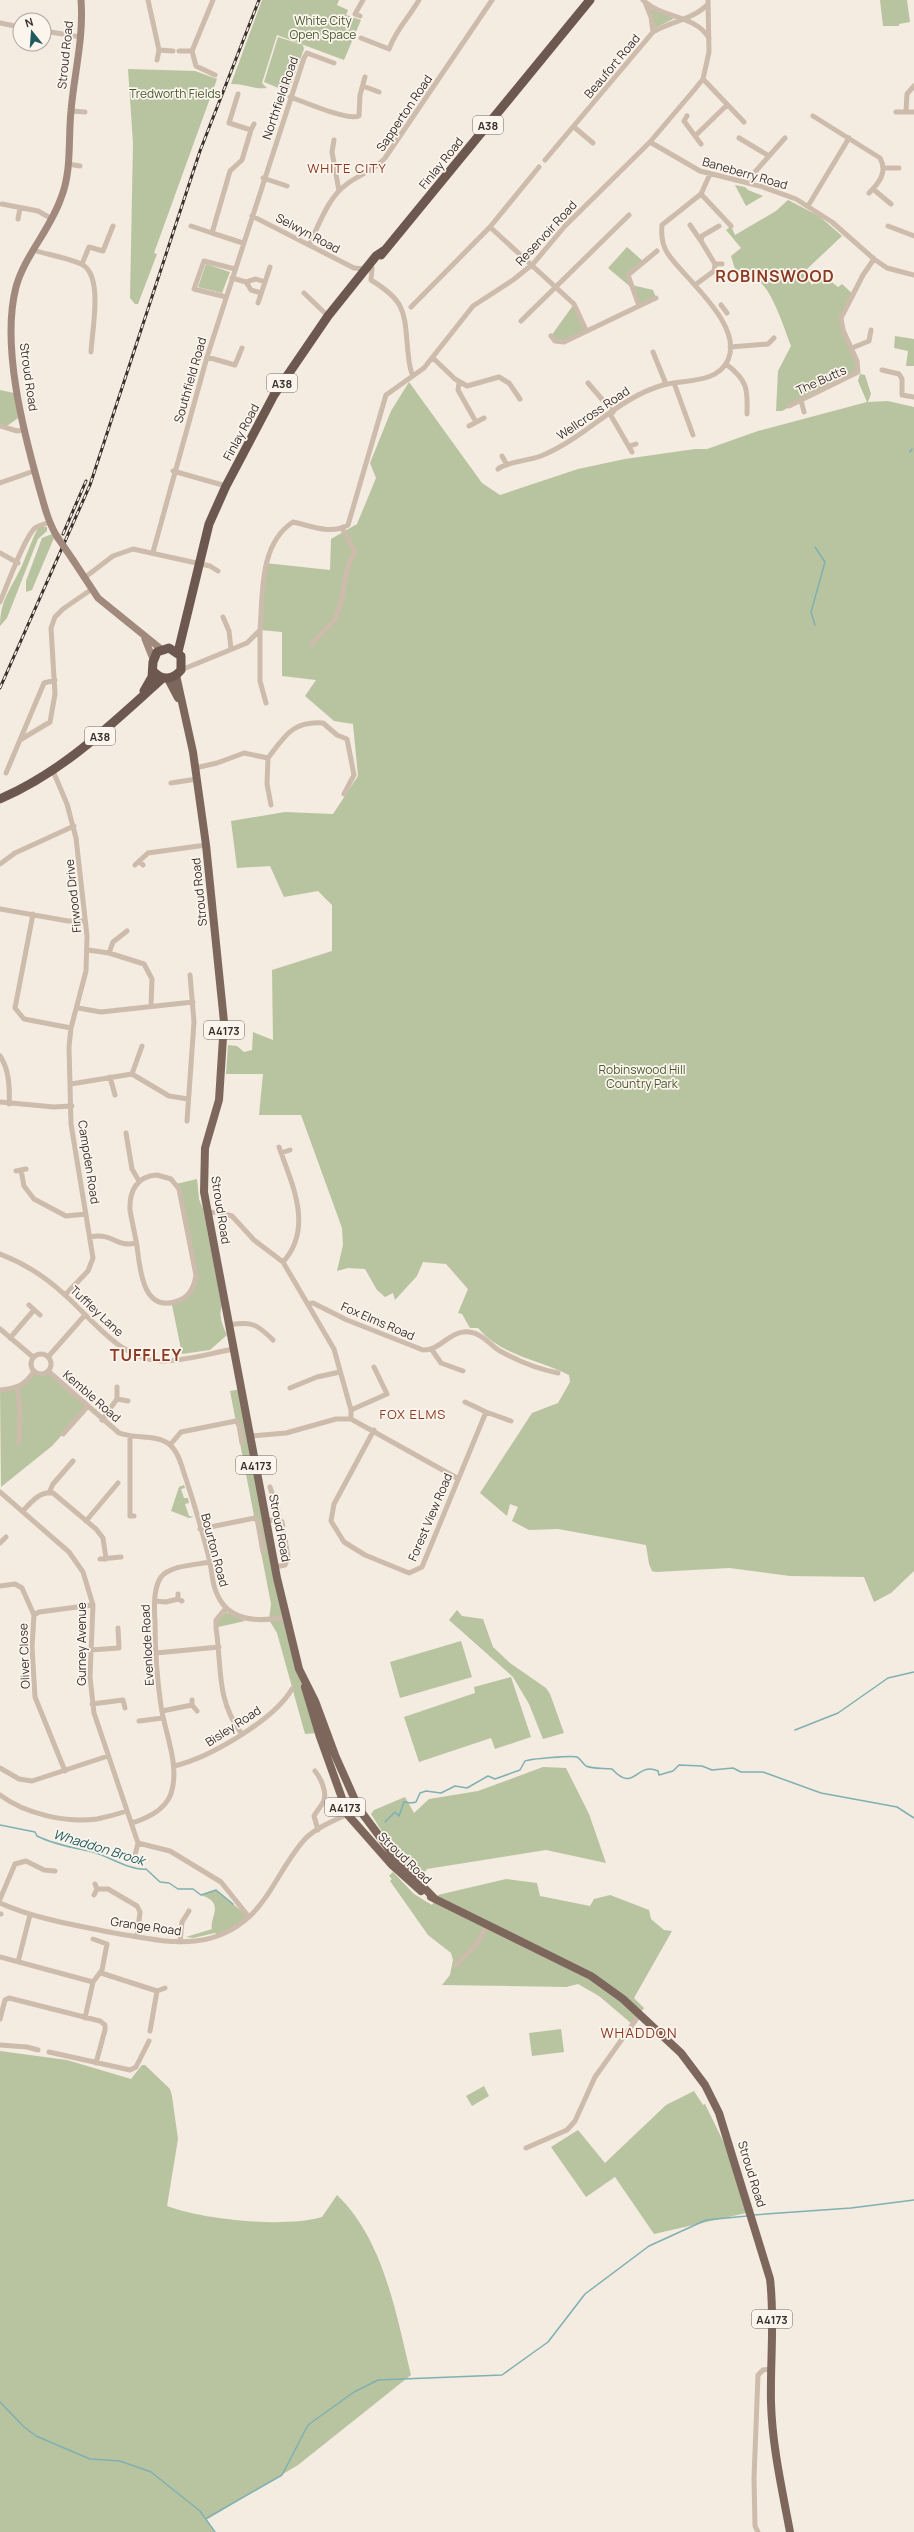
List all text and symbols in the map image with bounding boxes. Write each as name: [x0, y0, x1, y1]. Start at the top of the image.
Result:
north arrow: [12, 12, 52, 52]
park label: White City Open Space: [290, 12, 356, 43]
text: N: [23, 14, 35, 30]
street label: Stroud Road: [53, 20, 77, 90]
street label: Beaufort Road: [580, 30, 644, 102]
street label: Northfield Road: [258, 54, 302, 142]
street label: Sapperton Road: [372, 71, 436, 155]
park label: Tredworth Fields: [129, 85, 221, 102]
road number: A38: [473, 116, 503, 134]
street label: Finlay Road: [415, 133, 467, 193]
street label: Baneberry Road: [700, 153, 790, 193]
district label: WHITE CITY: [307, 159, 387, 177]
street label: Reservoir Road: [511, 197, 581, 269]
street label: Selwyn Road: [273, 209, 343, 257]
district label: ROBINSWOOD: [715, 265, 835, 287]
street label: Southfield Road: [170, 335, 210, 425]
street label: Stroud Road: [16, 342, 42, 412]
street label: The Butts: [793, 361, 849, 399]
road number: A38: [267, 374, 297, 392]
street label: Wellcross Road: [553, 382, 633, 444]
street label: Finlay Road: [219, 401, 263, 463]
road number: A38: [85, 727, 115, 745]
street label: Stroud Road: [187, 857, 211, 927]
street label: Firwood Drive: [61, 858, 85, 934]
road number: A4173: [204, 1021, 244, 1039]
park label: Robinswood Hill Country Park: [598, 1061, 686, 1092]
street label: Campden Road: [74, 1119, 104, 1205]
street label: Stroud Road: [207, 1175, 235, 1245]
street label: Tuffley Lane: [67, 1282, 127, 1340]
street label: Fox Elms Road: [339, 1298, 417, 1344]
district label: TUFFLEY: [110, 1344, 182, 1366]
street label: Kemble Road: [59, 1366, 125, 1426]
district label: FOX ELMS: [380, 1405, 446, 1423]
road number: A4173: [236, 1456, 276, 1474]
street label: Forest View Road: [404, 1470, 456, 1564]
street label: Stroud Road: [265, 1493, 295, 1563]
street label: Bourton Road: [197, 1511, 233, 1589]
street label: Gurney Avenue: [73, 1602, 90, 1686]
street label: Evenlode Road: [136, 1604, 158, 1686]
street label: Oliver Close: [14, 1623, 34, 1689]
street label: Bisley Road: [202, 1702, 264, 1750]
road number: A4173: [325, 1798, 365, 1816]
water label: Whaddon Brook: [51, 1825, 149, 1870]
street label: Stroud Road: [374, 1828, 436, 1888]
street label: Grange Road: [110, 1913, 182, 1939]
district label: WHADDON: [600, 2023, 678, 2042]
street label: Stroud Road: [734, 2139, 770, 2209]
road number: A4173: [752, 2310, 792, 2328]

